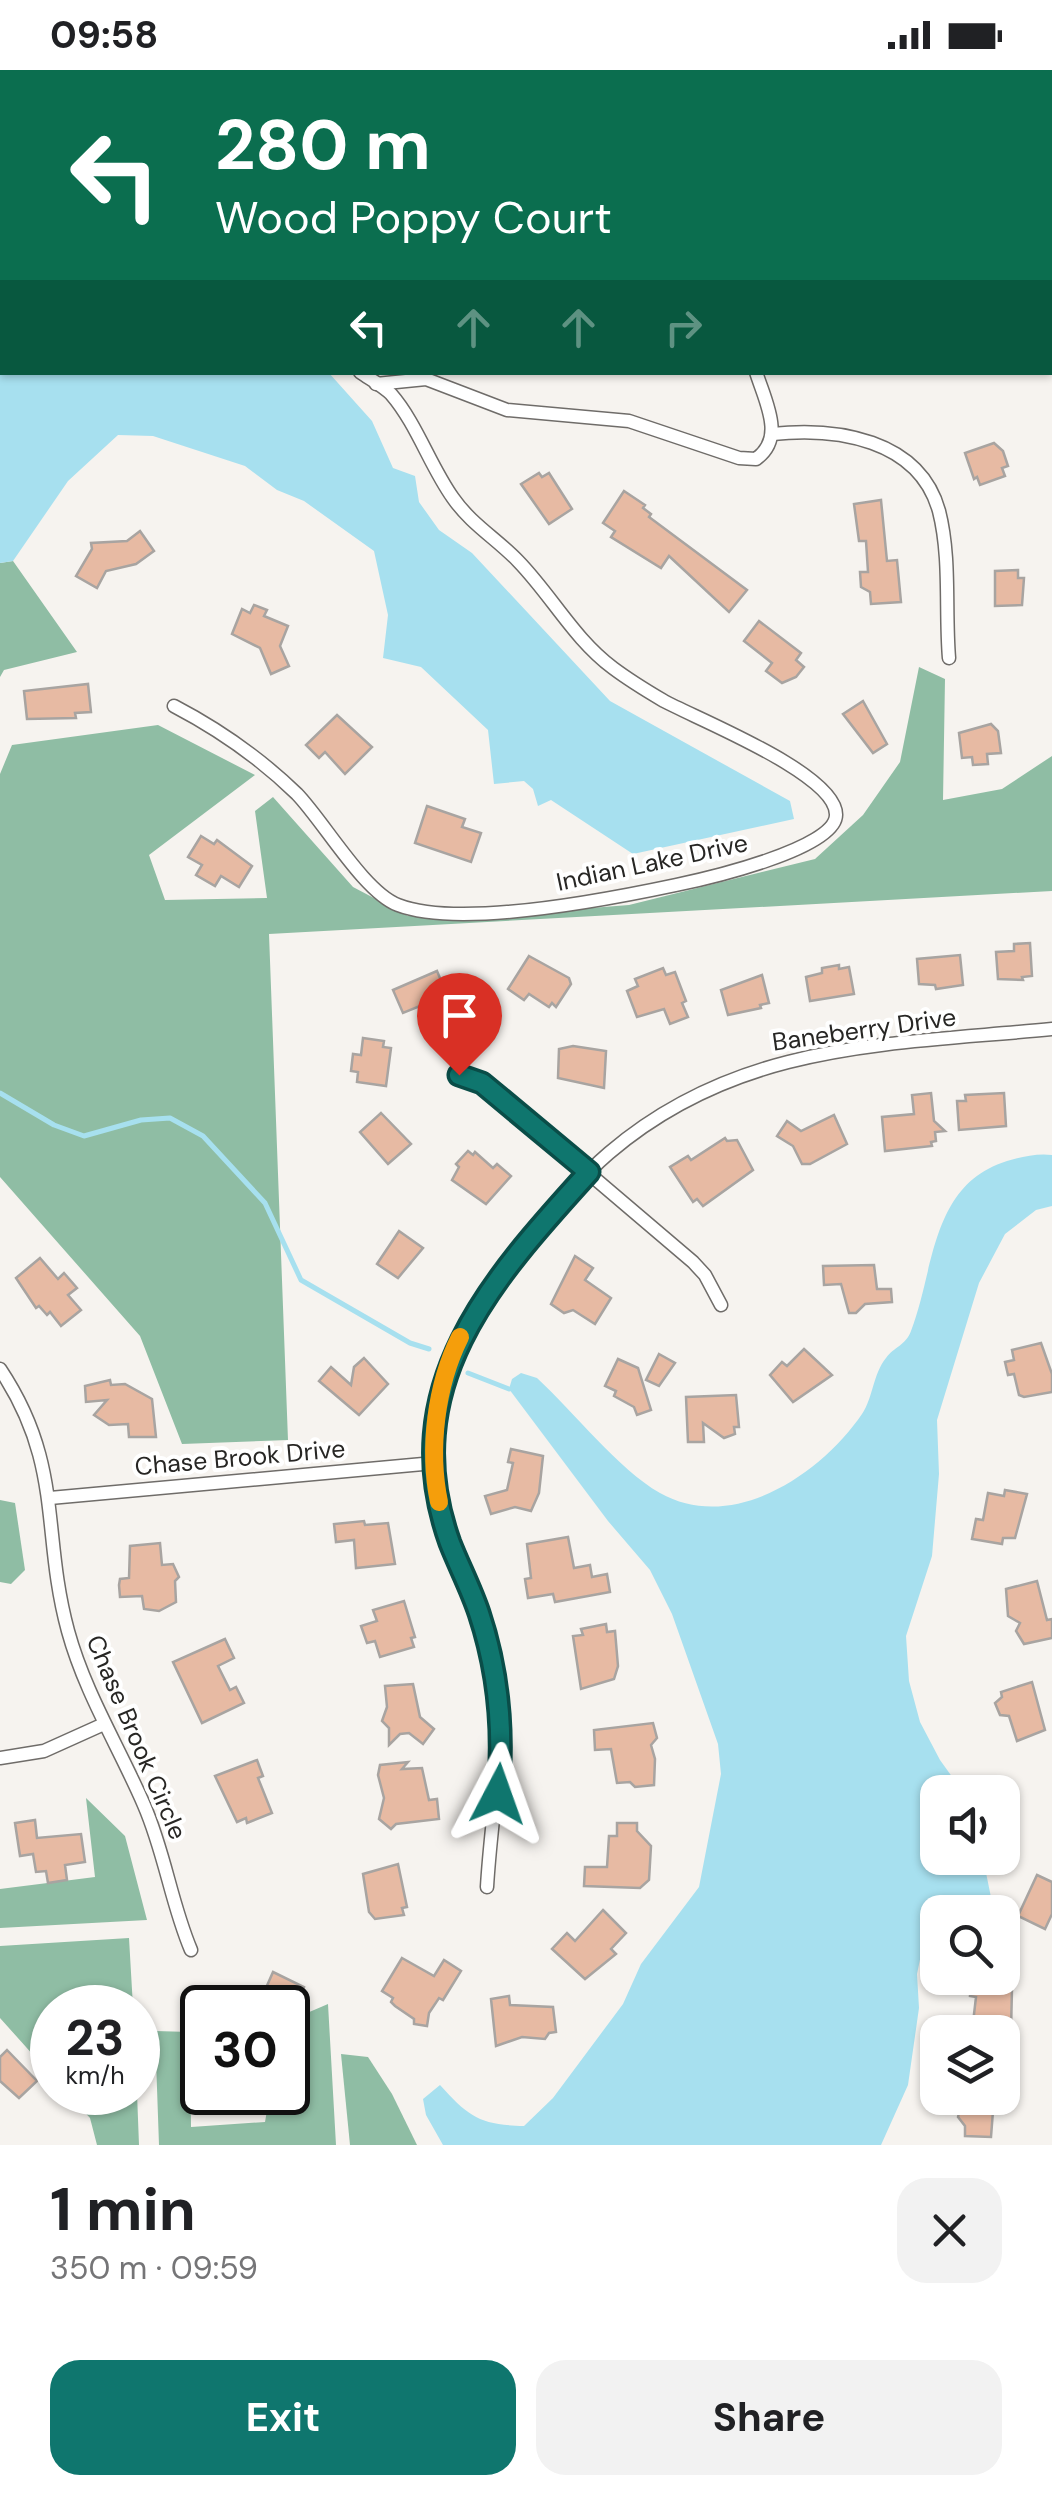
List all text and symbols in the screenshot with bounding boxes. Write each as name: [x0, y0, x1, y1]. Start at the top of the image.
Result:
text: 09:58: [50, 10, 158, 60]
text: 280 m: [215, 100, 431, 191]
icon: left: [50, 110, 180, 240]
text: Wood Poppy Court: [215, 188, 612, 247]
icon: left: [341, 300, 396, 355]
icon: ahead: [446, 300, 501, 355]
icon: ahead: [551, 300, 606, 355]
icon: right: [656, 300, 711, 355]
street label: Indian Lake Drive: [553, 826, 751, 899]
pin: [417, 973, 502, 1076]
icon: arrive: [432, 988, 487, 1043]
street label: Baneberry Drive: [770, 1000, 958, 1059]
street label: Chase Brook Drive: [133, 1432, 347, 1483]
street label: Chase Brook Circle: [79, 1630, 194, 1844]
position arrow: [446, 1742, 550, 1846]
map controls: [920, 1775, 1020, 2115]
button: sound: [920, 1775, 1020, 1875]
button: search: [920, 1895, 1020, 1995]
speed limit sign: 30: [180, 1985, 310, 2115]
text: 23: [66, 2005, 125, 2071]
button: layers: [920, 2015, 1020, 2115]
text: km/h: [65, 2059, 125, 2092]
text: 1 min: [50, 2170, 196, 2249]
button: close: [897, 2178, 1002, 2283]
text: 350 m · 09:59: [50, 2247, 258, 2289]
button: Exit: [50, 2360, 516, 2475]
button: Share: [536, 2360, 1002, 2475]

